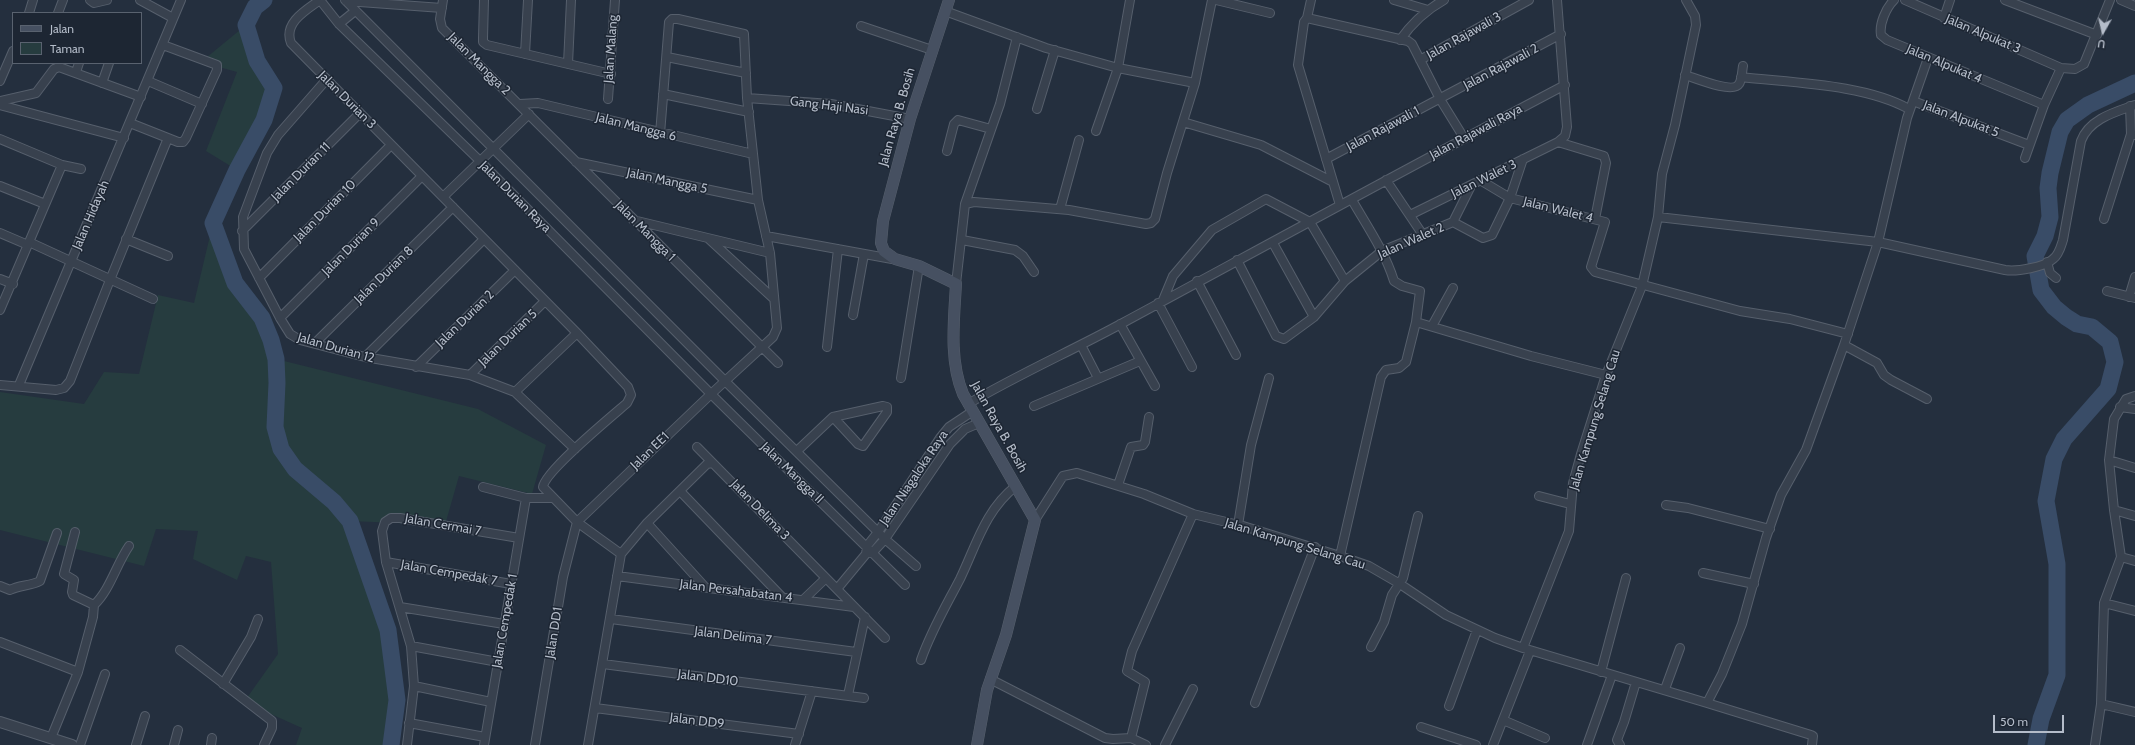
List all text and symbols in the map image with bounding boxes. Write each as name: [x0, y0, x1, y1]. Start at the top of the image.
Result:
street label: Jalan Rajawali 3: [1424, 9, 1504, 63]
street label: Jalan Alpukat 3: [1943, 11, 2023, 57]
legend: [12, 12, 142, 64]
north arrow: [2083, 12, 2123, 52]
street label: Jalan Malang: [601, 14, 621, 84]
text: Jalan: [50, 21, 74, 36]
street label: Jalan Mangga 2: [445, 30, 513, 98]
text: U: [2096, 36, 2106, 51]
text: Taman: [50, 41, 84, 56]
street label: Jalan Rajawali 2: [1461, 41, 1541, 93]
street label: Jalan Alpukat 4: [1904, 41, 1984, 87]
street label: Jalan Raya B. Bosih: [875, 66, 919, 168]
street label: Jalan Durian 3: [315, 68, 379, 132]
street label: Gang Haji Nasi: [789, 93, 869, 119]
street label: Jalan Alpukat 5: [1921, 97, 2001, 141]
street label: Jalan Rajawali Raya: [1427, 101, 1525, 163]
street label: Jalan Rajawali 1: [1344, 103, 1422, 155]
street label: Jalan Mangga 6: [594, 109, 678, 145]
street label: Jalan Durian 11: [268, 139, 334, 205]
street label: Jalan Walet 3: [1449, 156, 1519, 202]
street label: Jalan Durian Raya: [476, 158, 554, 236]
street label: Jalan Mangga 5: [625, 165, 709, 197]
street label: Jalan Durian 10: [291, 177, 359, 245]
street label: Jalan Hidayah: [69, 178, 113, 252]
street label: Jalan Walet 4: [1521, 194, 1595, 226]
street label: Jalan Mangga 1: [611, 197, 679, 265]
street label: Jalan Durian 9: [319, 215, 383, 279]
street label: Jalan Walet 2: [1376, 219, 1446, 263]
street label: Jalan Durian 8: [351, 243, 417, 307]
street label: Jalan Durian 2: [433, 287, 497, 351]
street label: Jalan Durian 5: [475, 306, 541, 370]
street label: Jalan Durian 12: [296, 330, 376, 366]
street label: Jalan Kampung Selang Cau: [1566, 348, 1624, 492]
street label: Jalan Raya B. Bosih: [967, 379, 1031, 475]
street label: Jalan Niagaloka Raya: [876, 428, 952, 528]
street label: Jalan EE1: [627, 429, 673, 473]
street label: Jalan Mangga II: [757, 439, 827, 507]
street label: Jalan Delima 3: [727, 476, 793, 544]
street label: Jalan Cermai 7: [404, 511, 482, 539]
street label: Jalan Kampung Selang Cau: [1223, 515, 1367, 573]
street label: Jalan Cempedak 7: [400, 557, 498, 589]
street label: Jalan Cempedak 1: [489, 573, 521, 669]
street label: Jalan Persahabatan 4: [679, 576, 793, 606]
street label: Jalan DD1: [542, 606, 566, 660]
street label: Jalan Delima 7: [693, 624, 773, 648]
street label: Jalan DD10: [677, 667, 739, 689]
scale bar: [1995, 707, 2066, 733]
street label: Jalan DD9: [669, 710, 725, 732]
text: 50 m: [2000, 714, 2028, 729]

